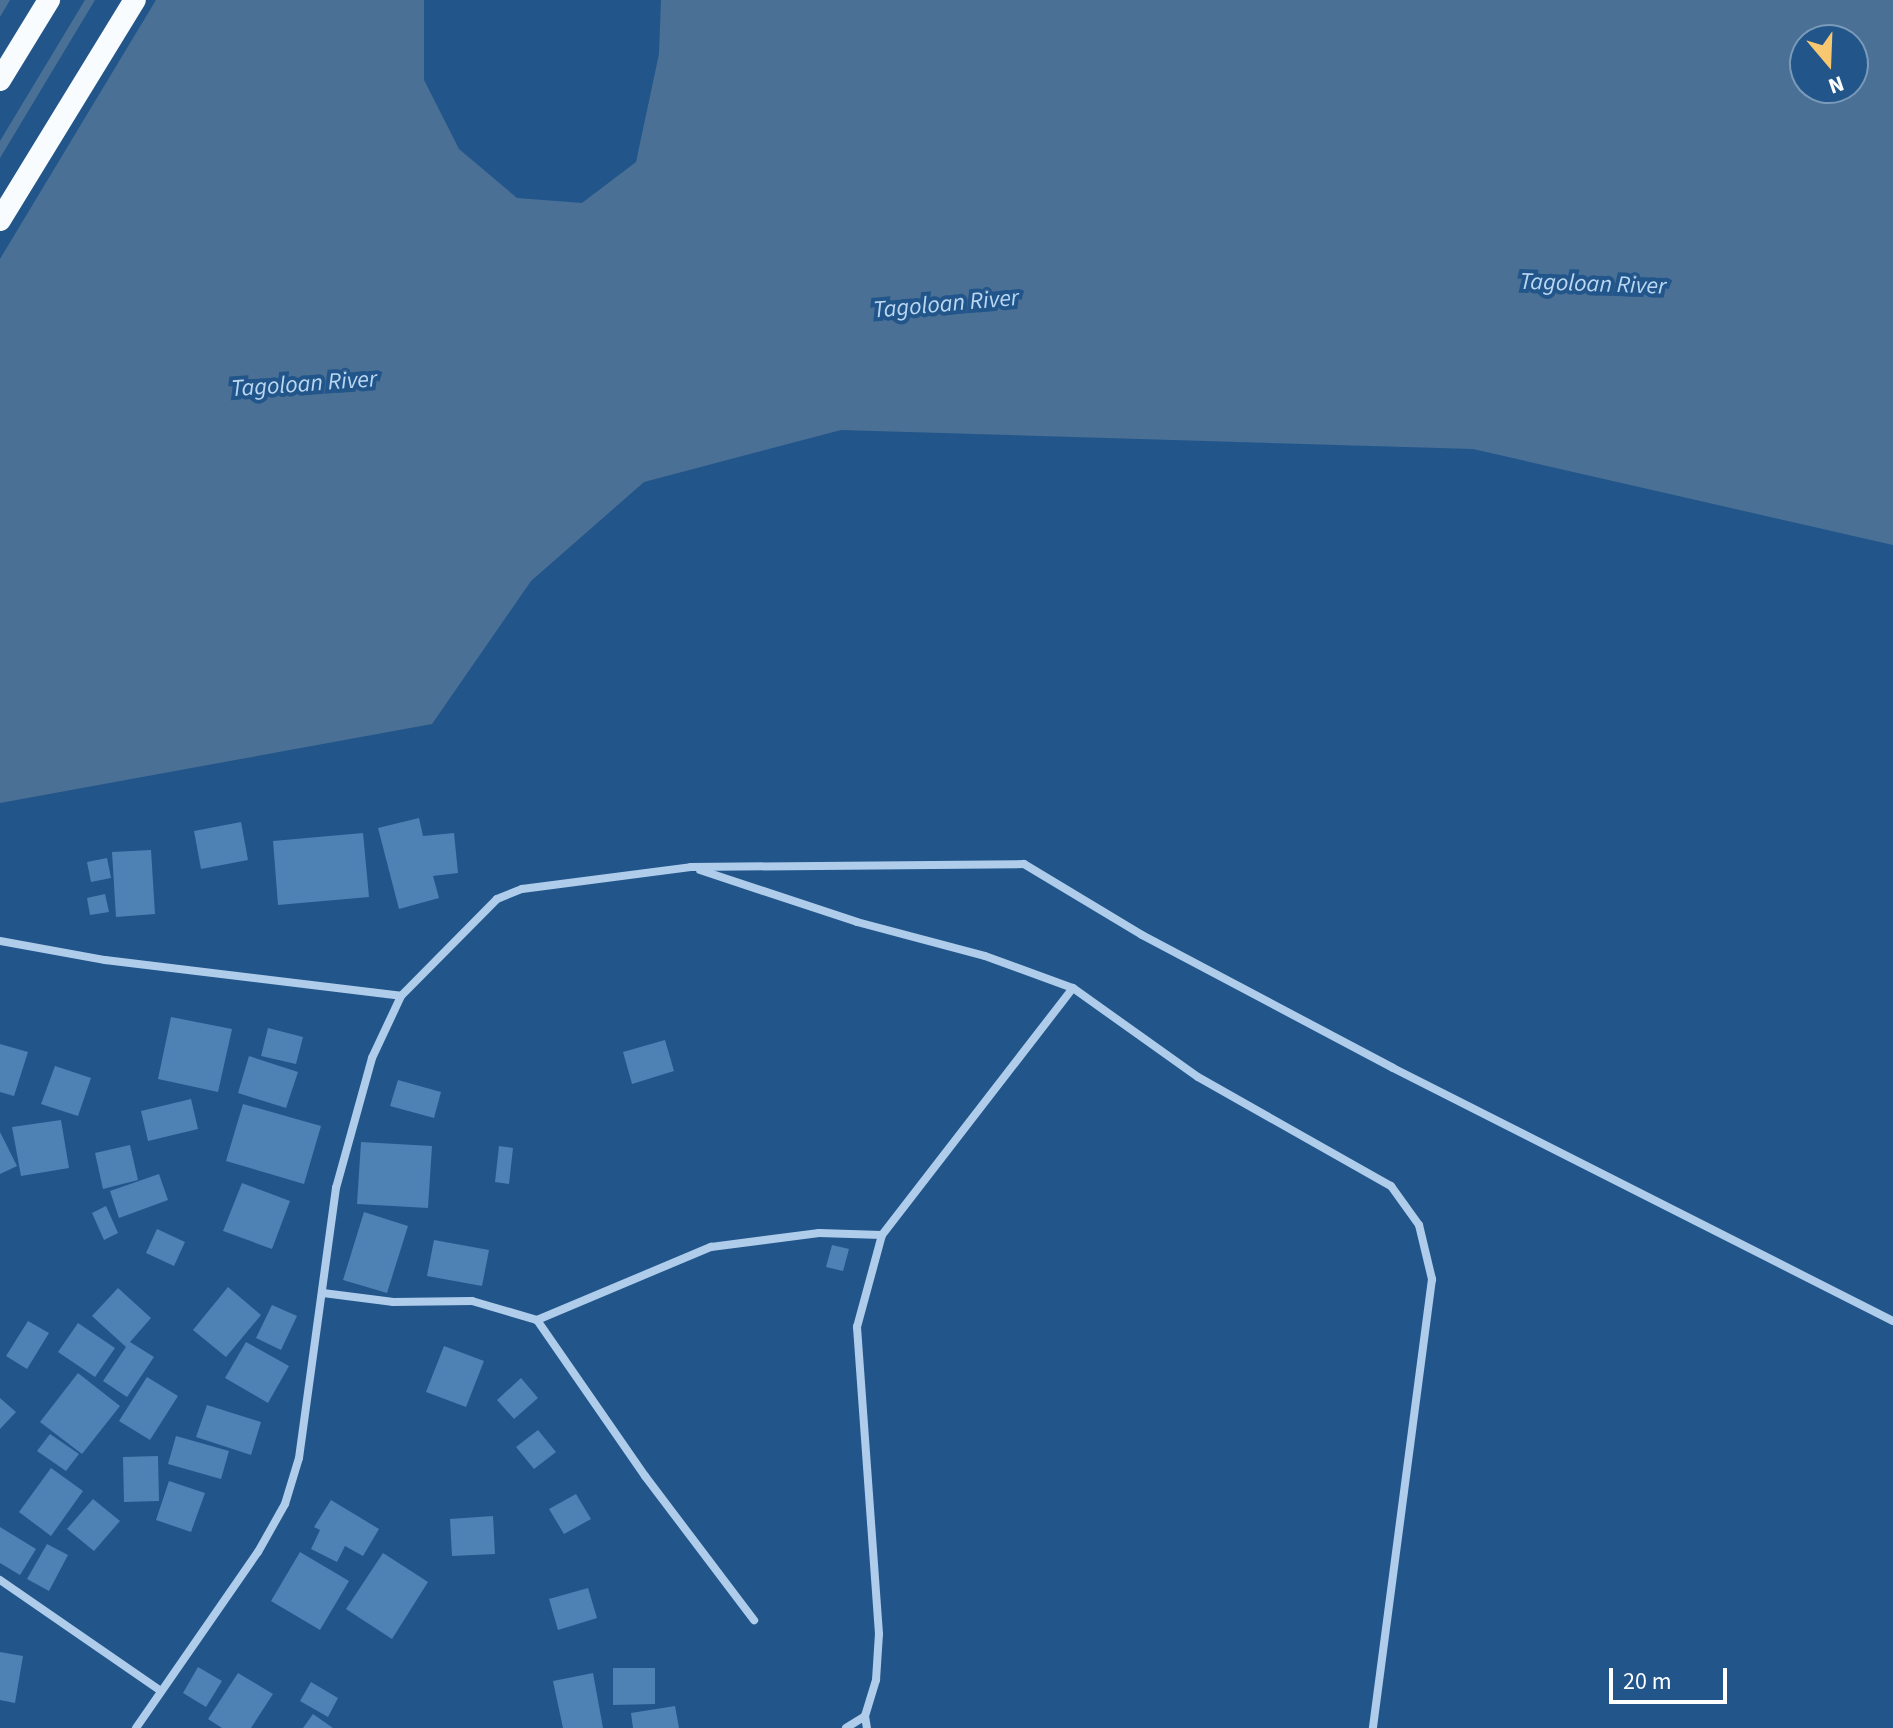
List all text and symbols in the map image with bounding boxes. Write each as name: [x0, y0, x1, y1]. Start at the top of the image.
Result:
north arrow: [1789, 24, 1869, 104]
text: N: [1824, 67, 1848, 102]
water label: Tagoloan River: [1519, 267, 1667, 301]
water label: Tagoloan River: [872, 283, 1020, 325]
water label: Tagoloan River: [230, 365, 378, 403]
scale bar: [1613, 1652, 1731, 1702]
text: 20 m: [1623, 1664, 1672, 1699]

